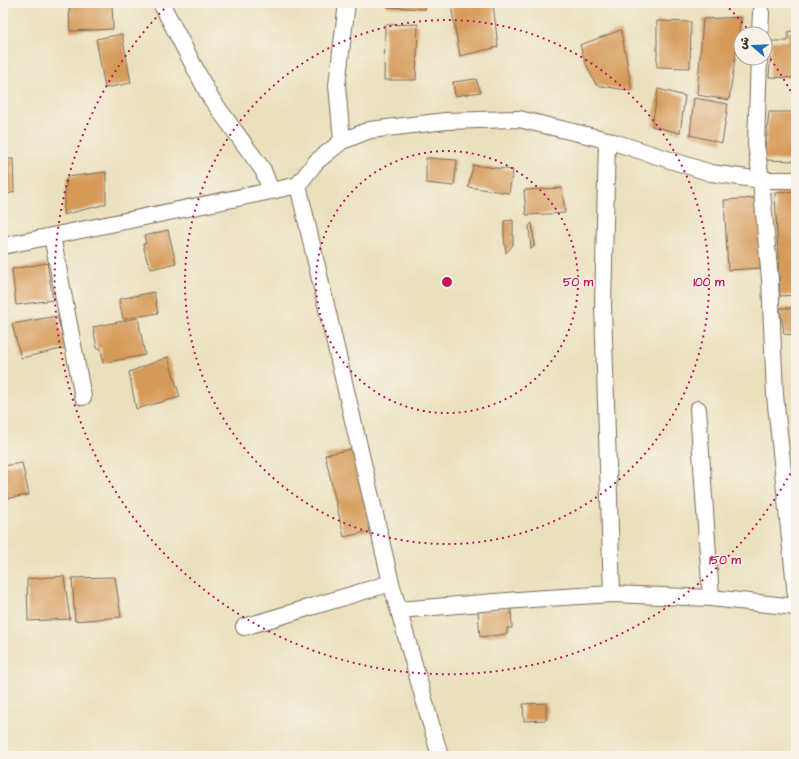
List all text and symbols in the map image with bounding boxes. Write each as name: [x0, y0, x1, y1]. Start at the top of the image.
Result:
north arrow: [733, 26, 773, 66]
text: ش: [735, 35, 753, 51]
text: 50 m: [563, 274, 594, 291]
text: 100 m: [694, 274, 725, 291]
centre of rings: [440, 275, 454, 289]
text: 150 m: [709, 552, 742, 569]

